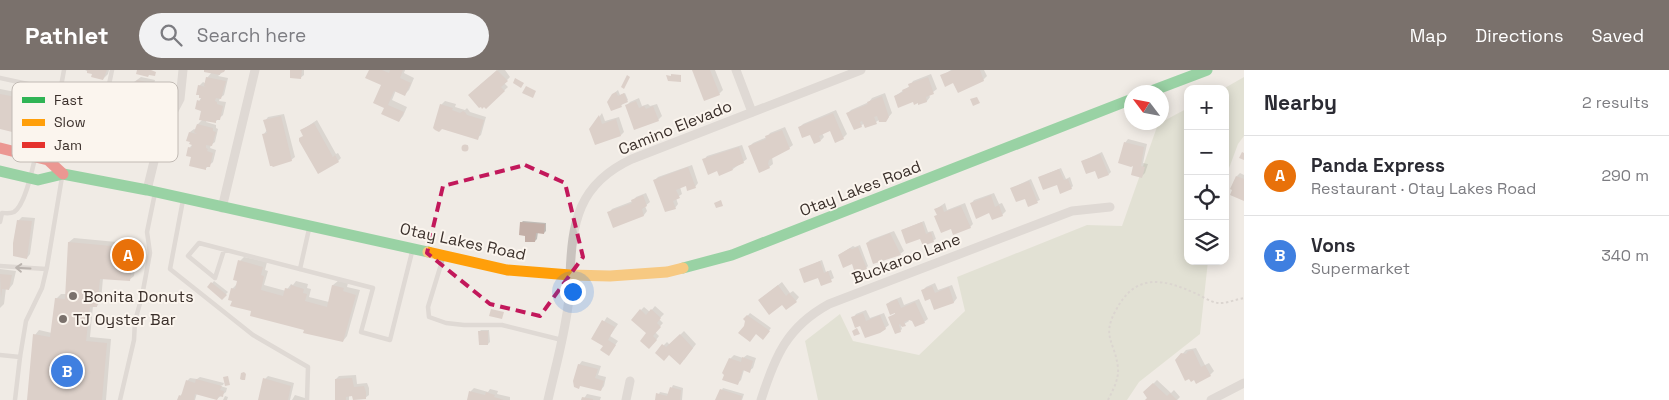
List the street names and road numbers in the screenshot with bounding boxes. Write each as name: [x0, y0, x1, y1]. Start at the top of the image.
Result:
street label: Camino Elevado: [615, 95, 735, 160]
street label: Otay Lakes Road: [797, 156, 924, 221]
street label: Otay Lakes Road: [398, 218, 528, 265]
street label: Buckaroo Lane: [849, 228, 963, 289]

